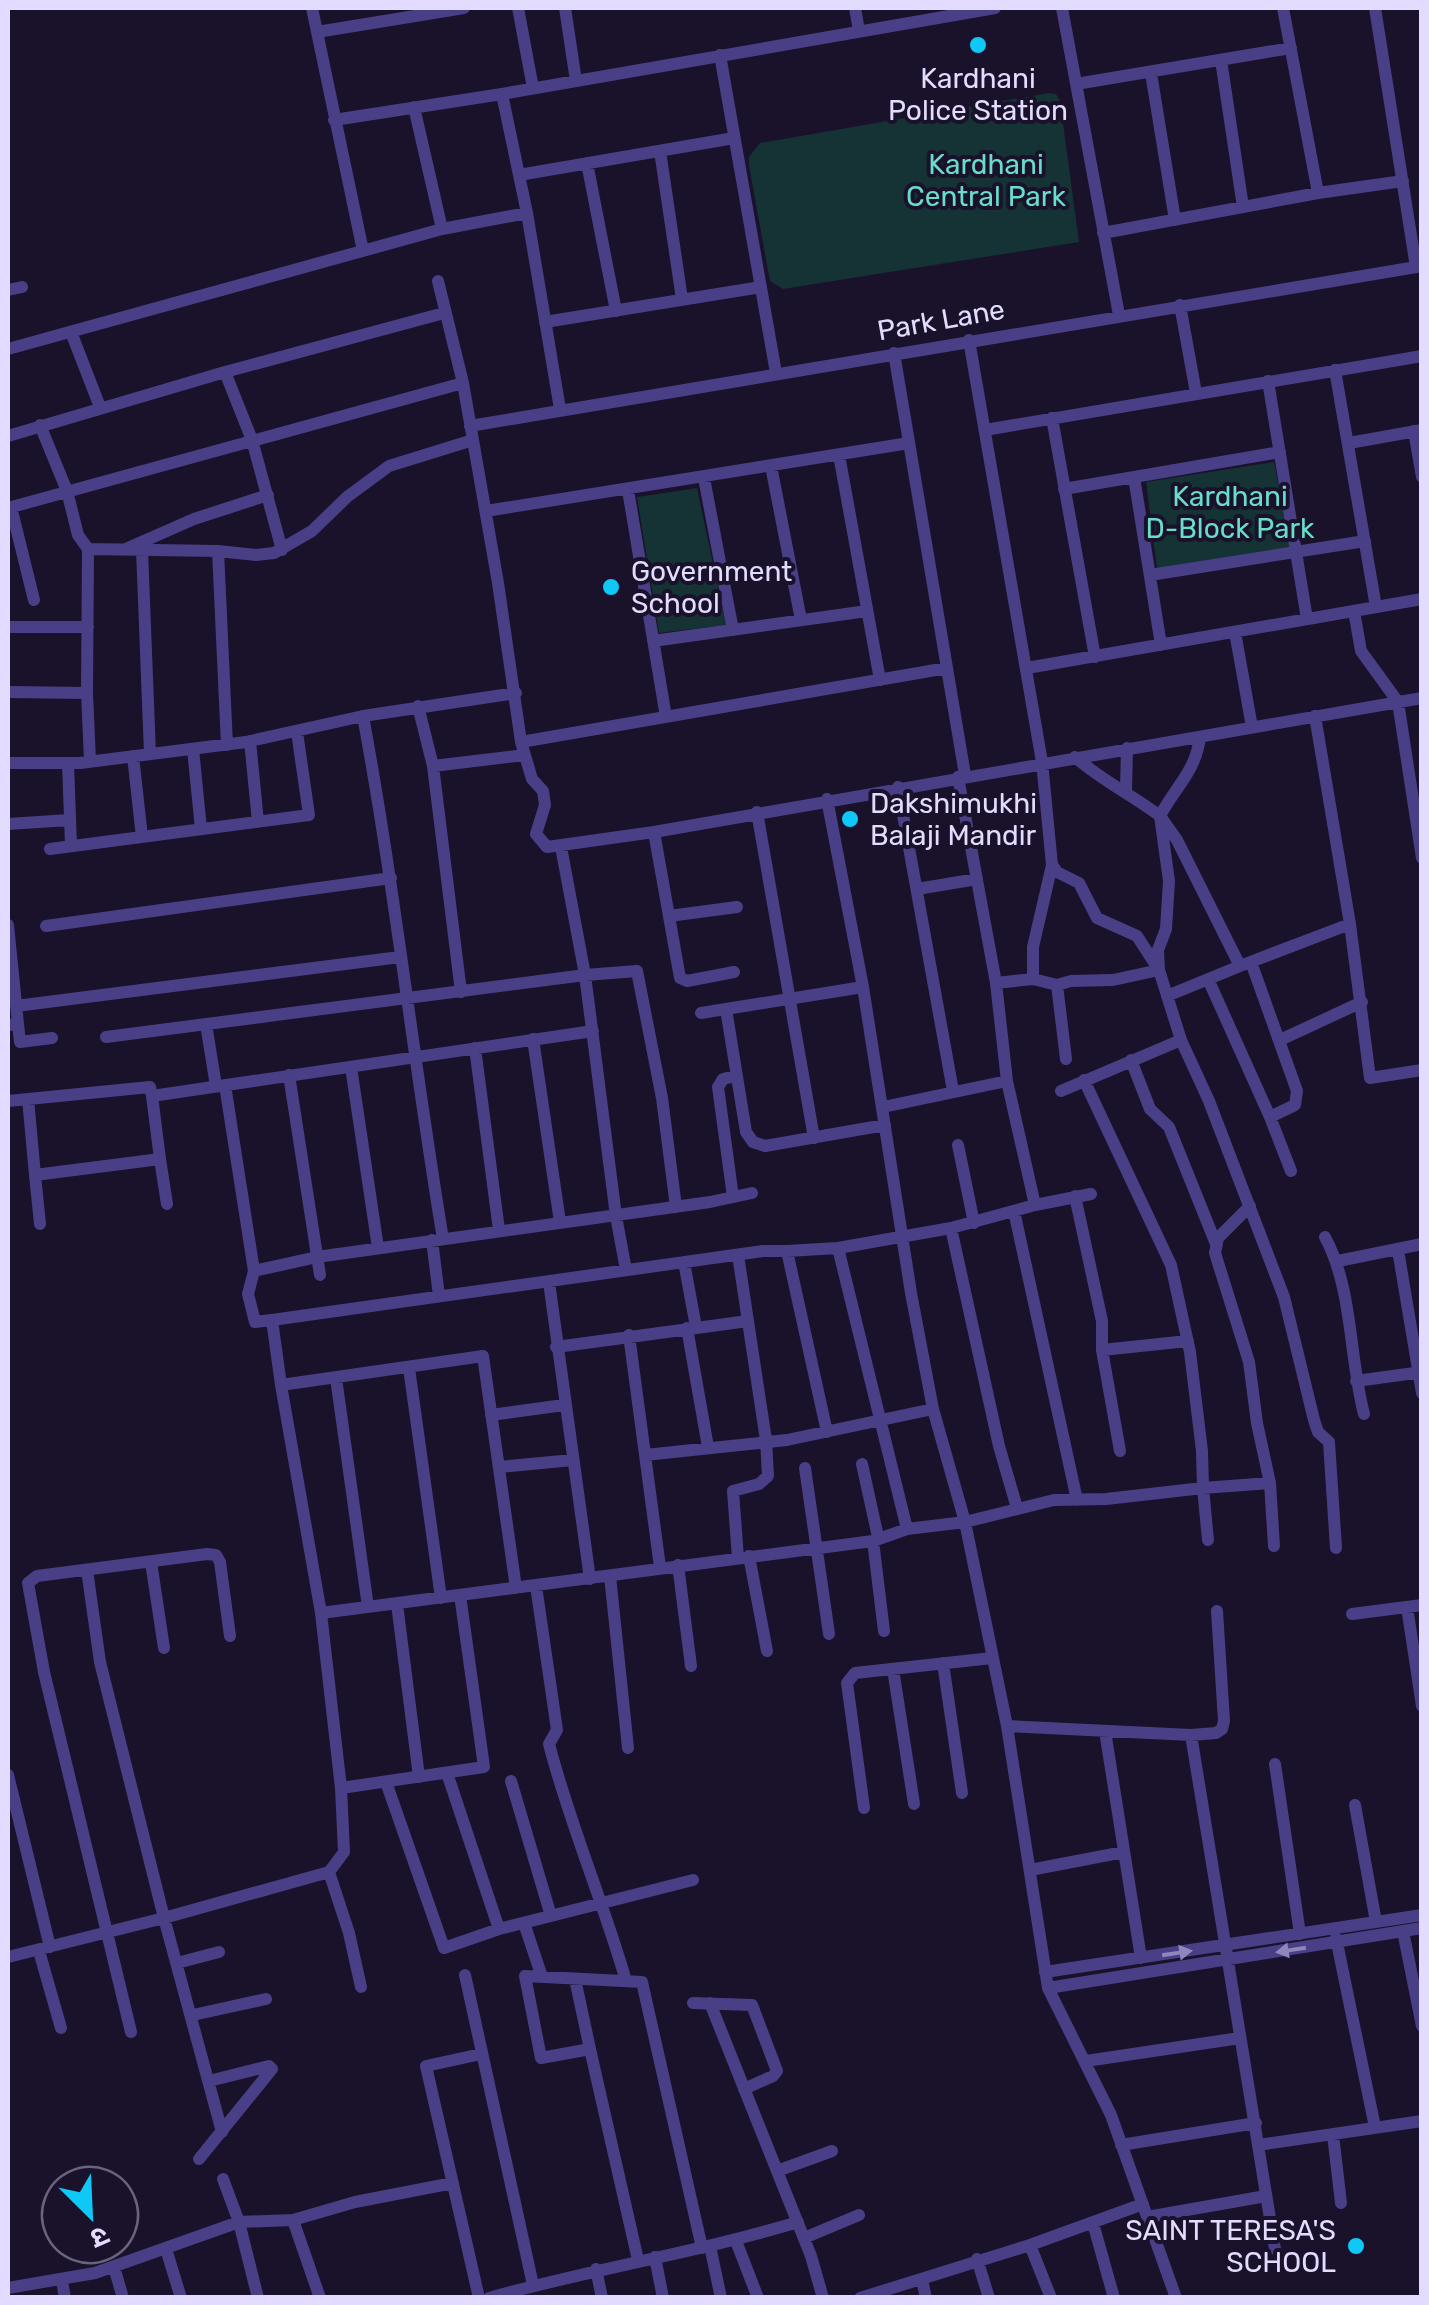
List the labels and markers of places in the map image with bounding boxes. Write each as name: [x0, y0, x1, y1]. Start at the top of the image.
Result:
marker: Kardhani Police Station: [967, 34, 989, 56]
place label: Kardhani Police Station: [888, 62, 1068, 127]
place label: Government School: [631, 555, 792, 620]
marker: Government School: [600, 576, 622, 598]
place label: Dakshimukhi Balaji Mandir: [870, 787, 1037, 852]
marker: Dakshimukhi Balaji Mandir: [839, 808, 861, 830]
place label: SAINT TERESA'S SCHOOL: [1125, 2214, 1336, 2279]
marker: SAINT TERESA'S SCHOOL: [1345, 2235, 1367, 2257]

